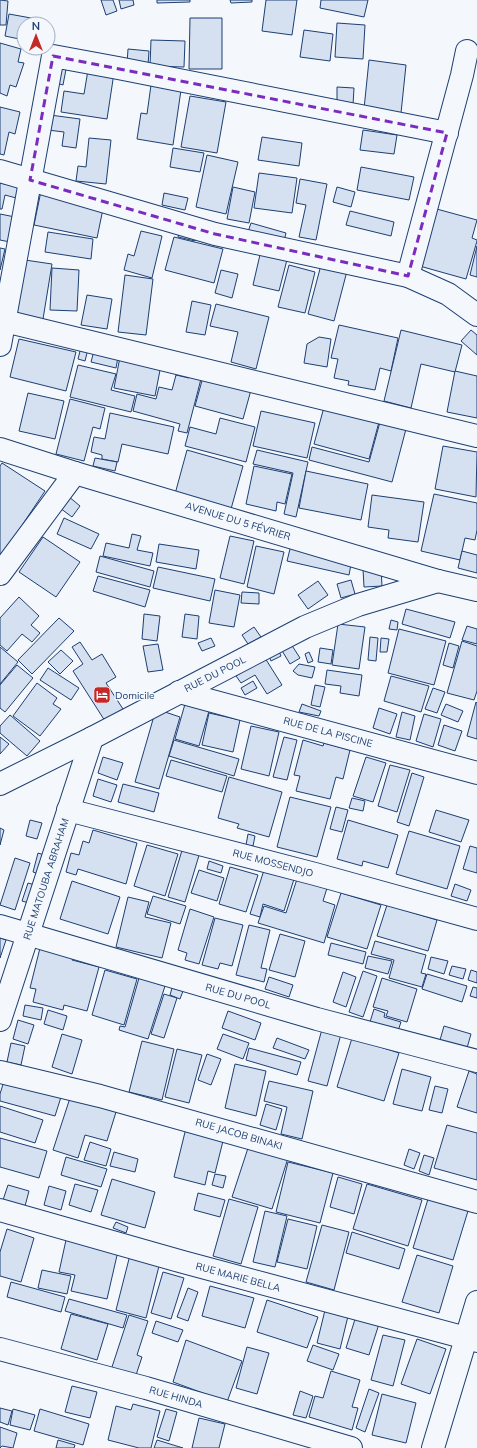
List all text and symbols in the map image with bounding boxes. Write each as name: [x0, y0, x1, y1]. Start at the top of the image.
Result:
north arrow: [16, 16, 56, 56]
text: N: [32, 19, 40, 33]
street label: AVENUE DU 5 FÉVRIER: [184, 499, 292, 543]
street label: RUE DU POOL: [182, 653, 248, 695]
hotel icon: Domicile: [92, 685, 112, 705]
place label: Domicile: [115, 689, 155, 702]
street label: RUE DE LA PISCINE: [282, 714, 374, 750]
street label: RUE MATOUBA ABRAHAM: [20, 817, 72, 941]
street label: RUE MOSSENDJO: [231, 846, 315, 880]
street label: RUE DU POOL: [204, 980, 273, 1012]
street label: RUE JACOB BINAKI: [194, 1115, 284, 1153]
street label: RUE MARIE BELLA: [194, 1259, 283, 1295]
street label: RUE HINDA: [148, 1383, 205, 1411]

